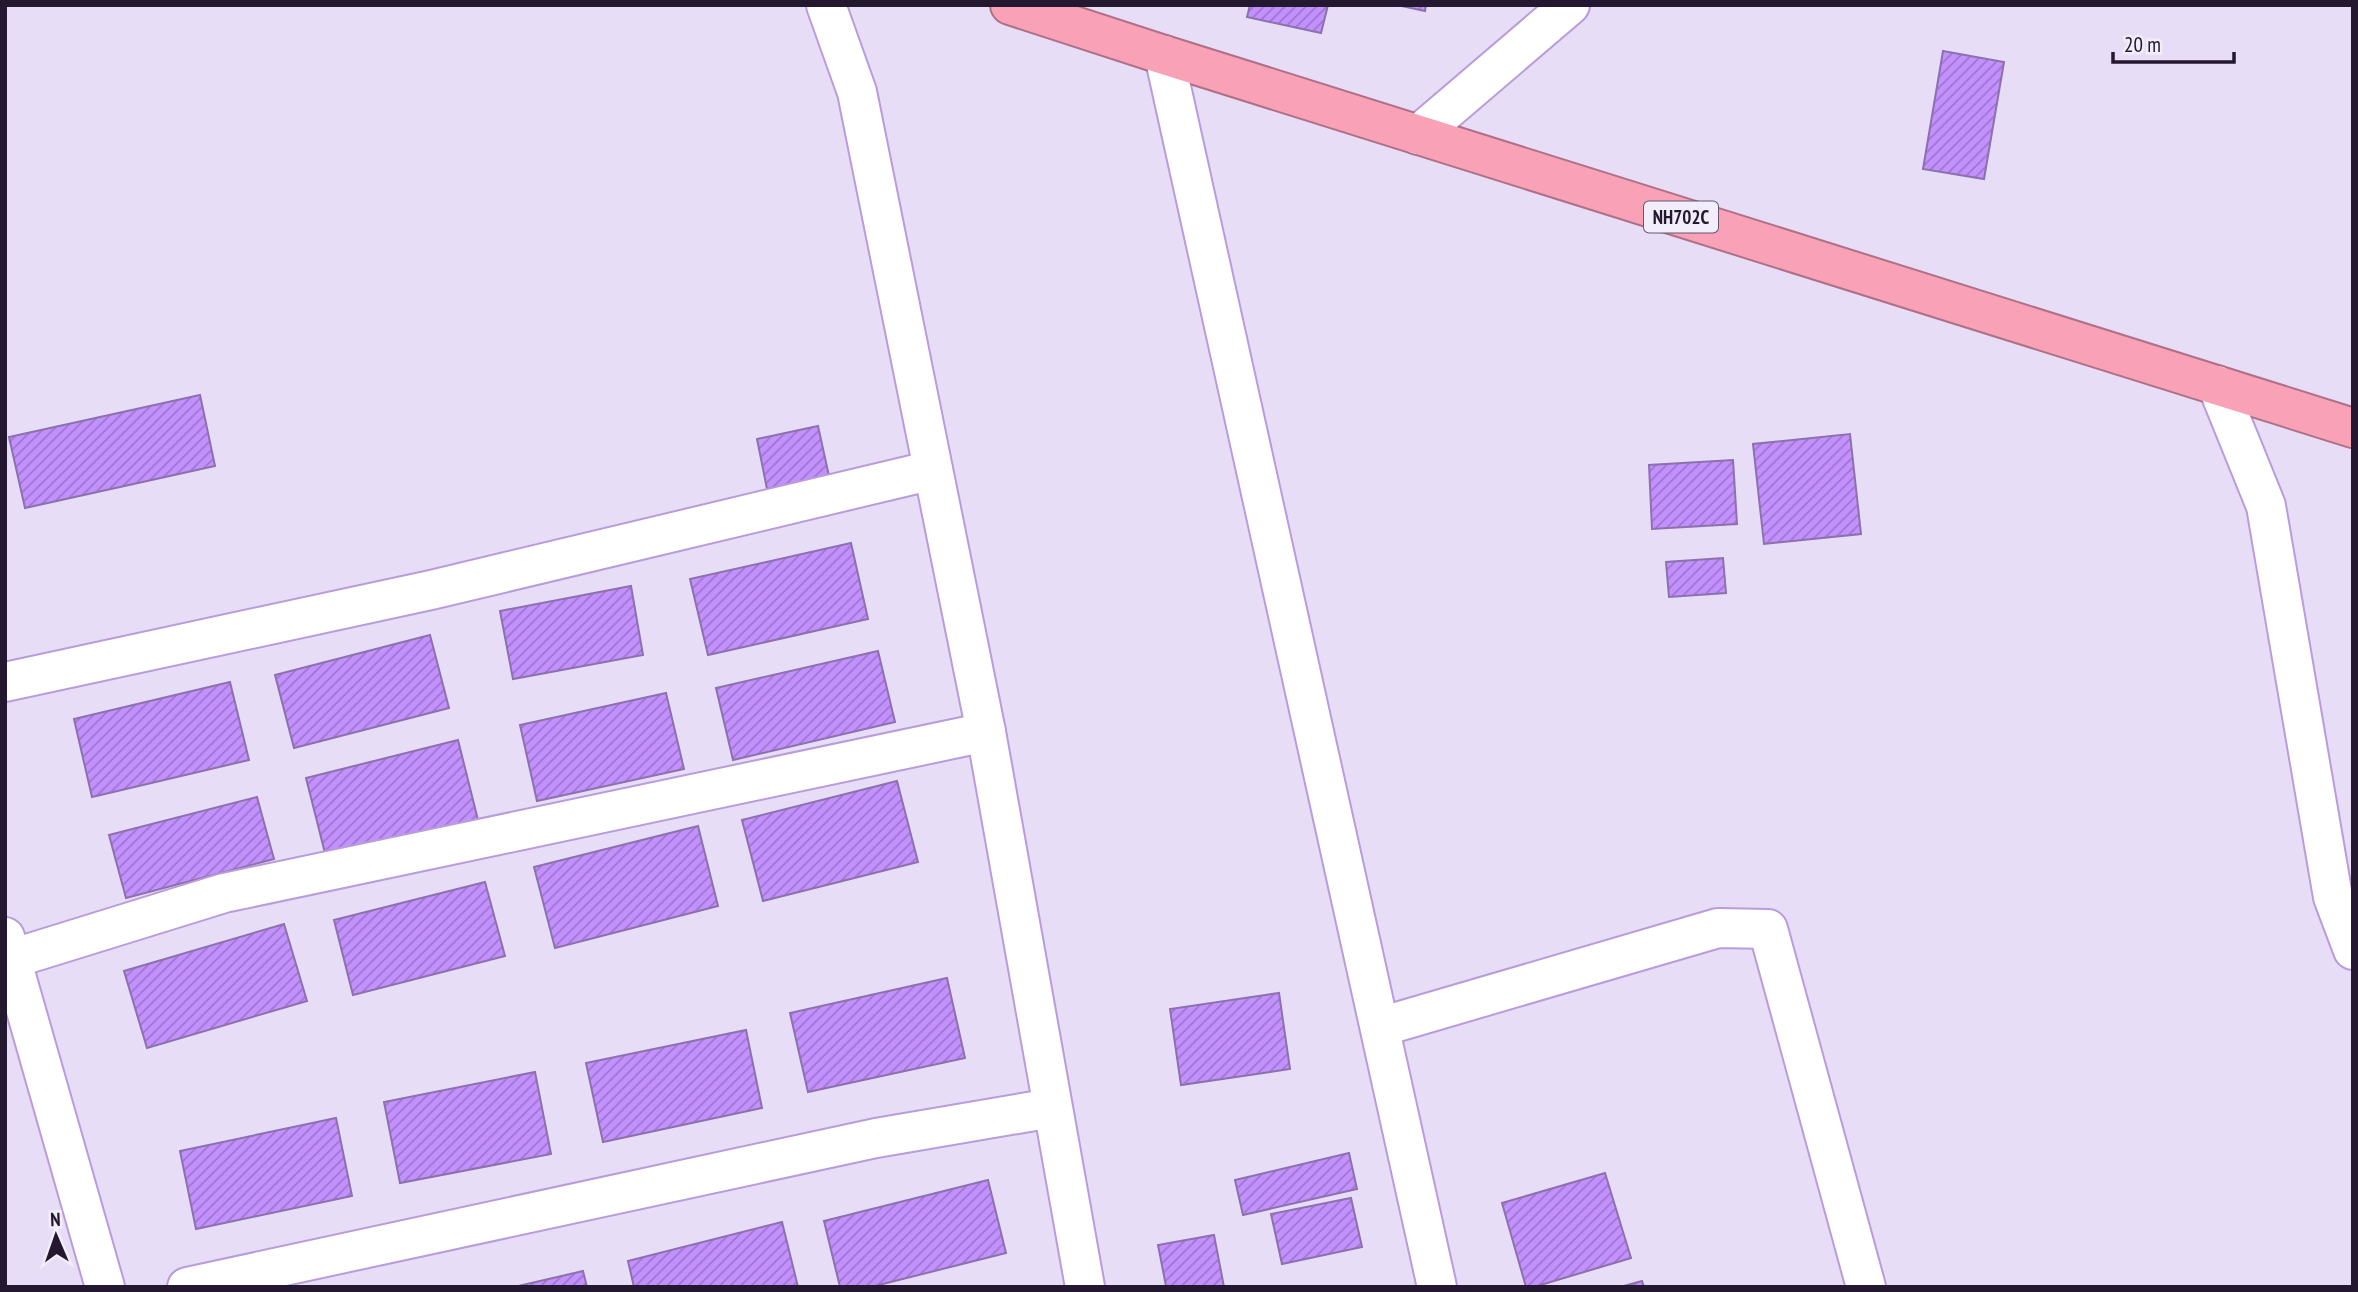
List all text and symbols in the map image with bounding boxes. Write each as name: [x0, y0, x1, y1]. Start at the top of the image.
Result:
scale bar: [2113, 21, 2234, 65]
text: 20 m: [2124, 31, 2161, 58]
road number: NH702C: [1644, 202, 1718, 232]
north arrow: [21, 1201, 91, 1271]
text: N: [50, 1207, 61, 1231]

